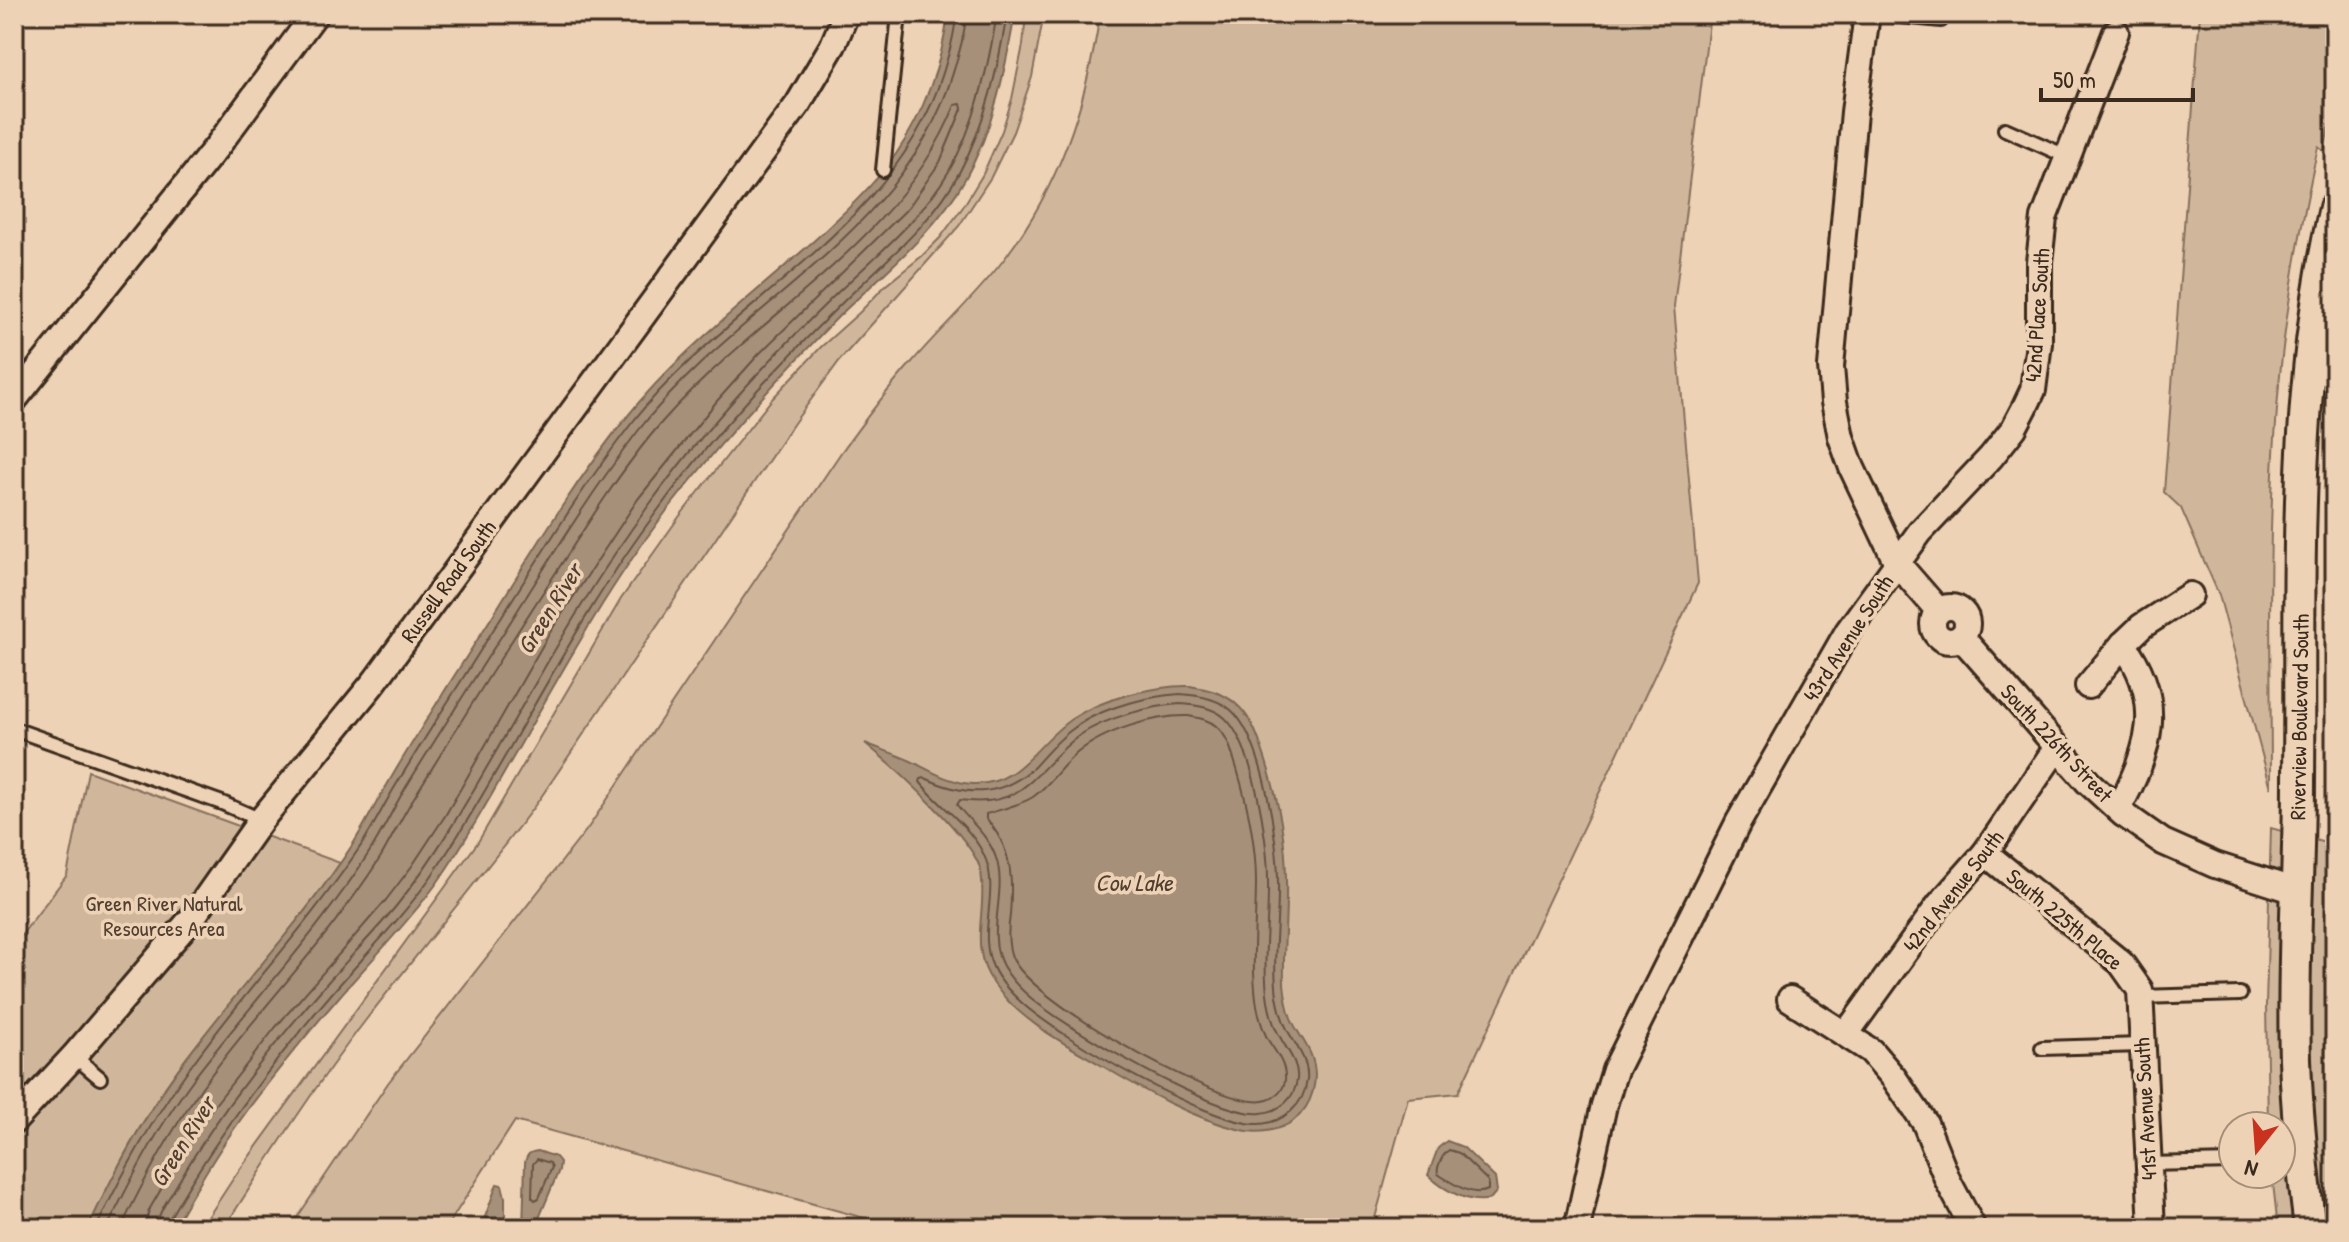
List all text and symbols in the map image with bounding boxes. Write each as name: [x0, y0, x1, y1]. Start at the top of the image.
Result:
scale bar: [2041, 52, 2193, 102]
text: 50 m: [2053, 63, 2096, 95]
street label: 42nd Place South: [2017, 247, 2057, 383]
street label: Russell Road South: [393, 514, 503, 648]
water label: Green River: [509, 555, 591, 660]
street label: 43rd Avenue South: [1796, 569, 1900, 707]
street label: Riverview Boulevard South: [2282, 614, 2316, 820]
street label: South 226th Street: [1994, 677, 2120, 809]
street label: 42nd Avenue South: [1896, 824, 2010, 958]
street label: South 225th Place: [2000, 861, 2130, 977]
water label: Cow Lake: [1095, 866, 1174, 898]
park label: Green River Natural Resources Area: [85, 888, 243, 943]
street label: 41st Avenue South: [2126, 1037, 2164, 1181]
water label: Green River: [142, 1088, 224, 1193]
north arrow: [2217, 1110, 2297, 1190]
text: N: [2241, 1153, 2261, 1185]

